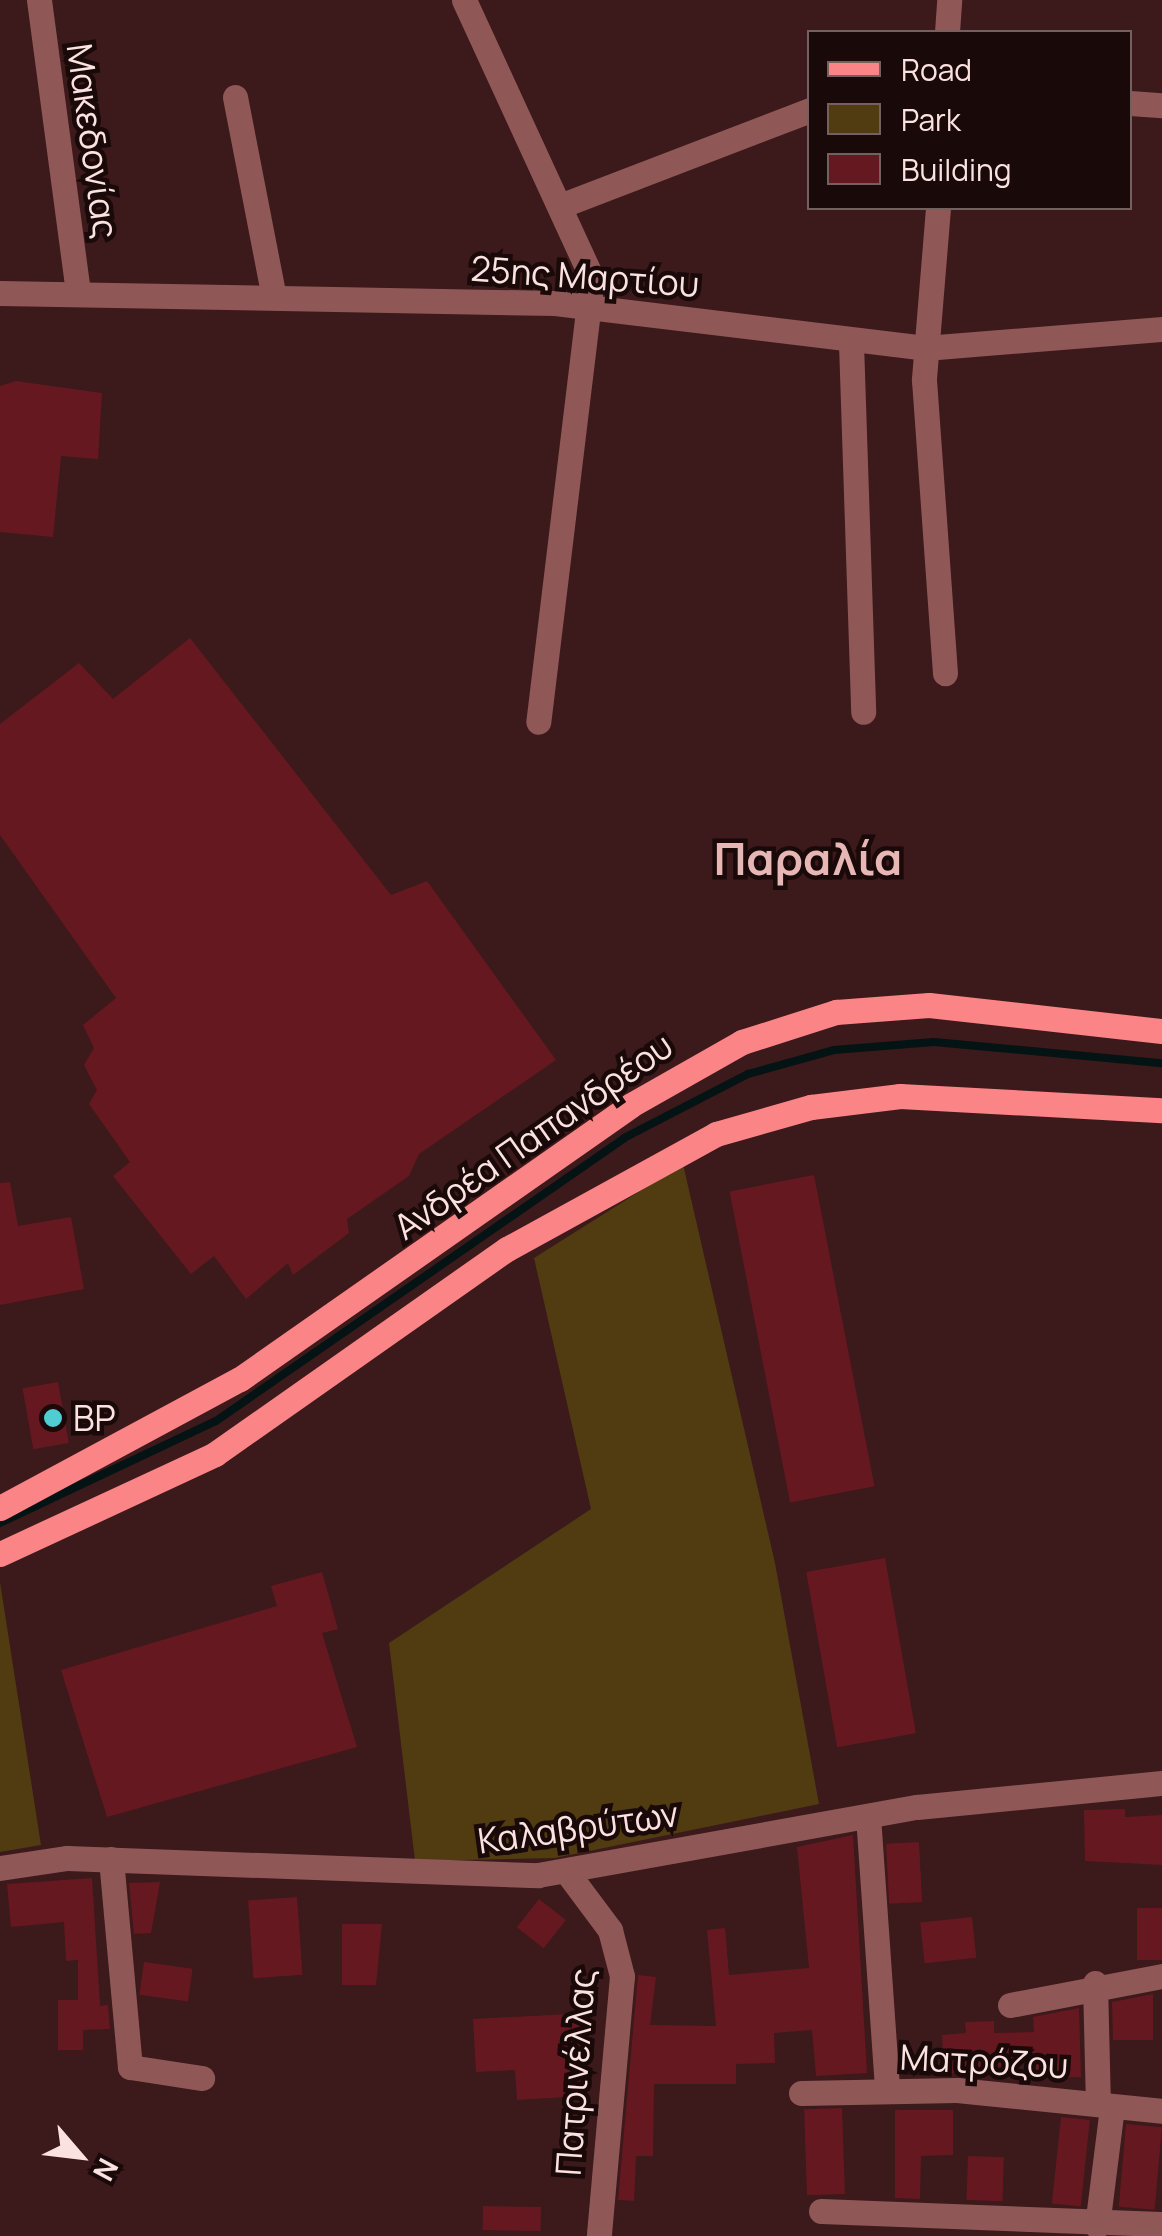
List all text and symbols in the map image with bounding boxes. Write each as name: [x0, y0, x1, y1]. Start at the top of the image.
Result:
legend: [807, 30, 1132, 210]
street label: Μακεδονίας: [59, 41, 127, 241]
text: Road: [901, 49, 972, 90]
text: Park: [901, 99, 961, 140]
text: Building: [901, 149, 1012, 190]
street label: 25ης Μαρτίου: [469, 247, 701, 305]
district label: Παραλία: [714, 832, 902, 886]
street label: Ανδρέα Παπανδρέου: [386, 1024, 680, 1248]
place label: BP: [73, 1397, 116, 1439]
marker: BP: [42, 1407, 64, 1429]
street label: Καλαβρύτων: [475, 1792, 681, 1862]
street label: Πατρινέλλας: [547, 1967, 603, 2177]
street label: Ματρόζου: [899, 2036, 1069, 2086]
north arrow: [30, 2106, 130, 2206]
text: N: [85, 2152, 128, 2188]

